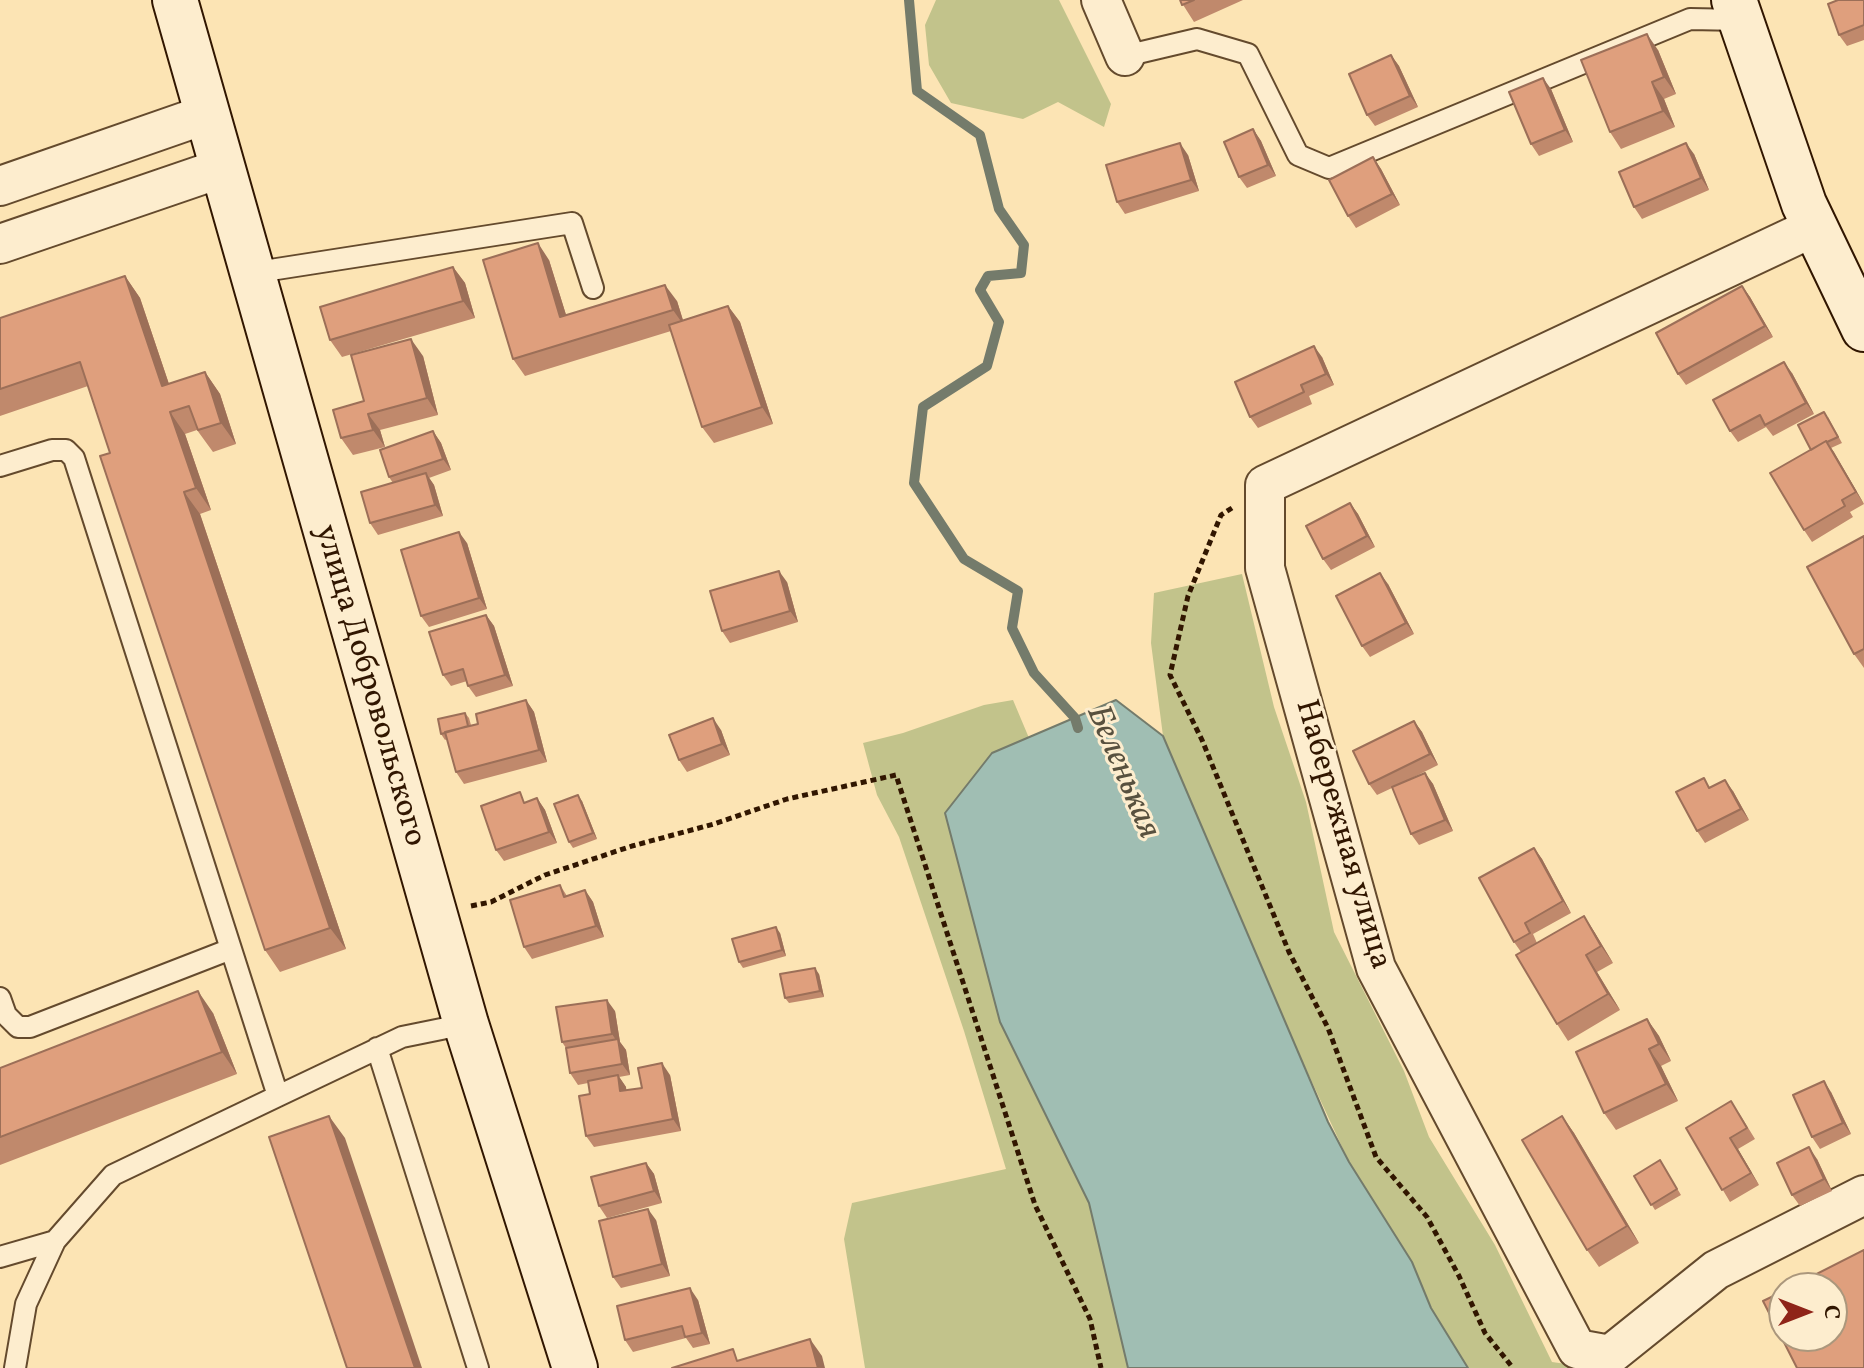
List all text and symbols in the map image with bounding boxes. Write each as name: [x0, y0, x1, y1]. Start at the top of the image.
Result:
street label: улица Добровольского: [304, 521, 432, 851]
street label: Набережная улица: [1284, 696, 1398, 974]
water label: Беленькая: [1075, 700, 1167, 846]
north arrow: [1768, 1272, 1848, 1352]
text: С: [1815, 1305, 1846, 1319]

